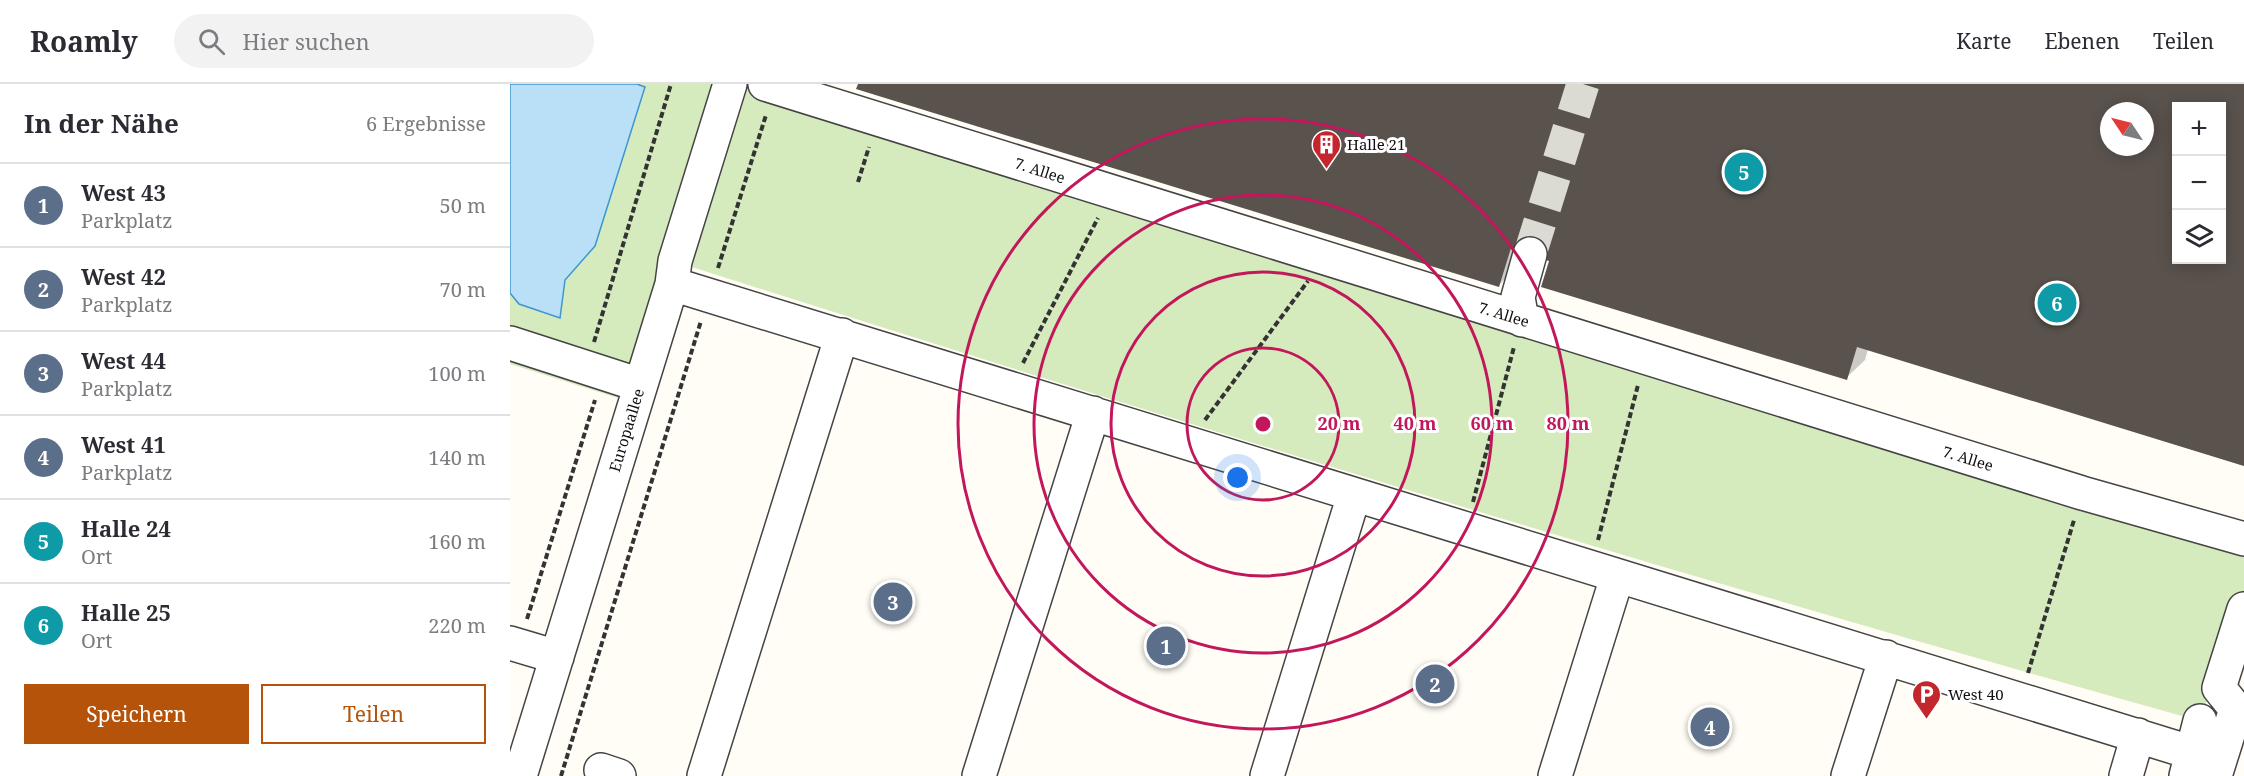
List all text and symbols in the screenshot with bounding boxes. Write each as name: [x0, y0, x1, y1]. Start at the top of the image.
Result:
search box: [174, 14, 594, 68]
text: Roamly: [30, 22, 138, 60]
icon: search: [195, 25, 228, 58]
text: Hier suchen: [243, 26, 370, 56]
text: Karte: [1956, 27, 2011, 55]
text: Ebenen: [2044, 27, 2120, 55]
text: Teilen: [2153, 27, 2214, 55]
north arrow: [2100, 102, 2154, 156]
map controls: [2172, 102, 2226, 264]
button: +: [2172, 102, 2226, 156]
text: In der Nähe: [24, 105, 179, 141]
text: 6 Ergebnisse: [366, 110, 486, 137]
building icon: Halle 21: [1310, 128, 1342, 170]
place label: Halle 21: [1347, 134, 1405, 154]
pin: 5: [1724, 150, 1764, 194]
street label: 7. Allee: [1012, 152, 1068, 188]
button: −: [2172, 156, 2226, 210]
text: West 43: [81, 177, 166, 207]
text: 1: [38, 192, 49, 219]
text: 50 m: [440, 192, 486, 219]
text: Parkplatz: [81, 207, 172, 234]
button: layers: [2172, 210, 2226, 264]
text: West 42: [81, 261, 166, 291]
text: 2: [38, 276, 49, 303]
text: 70 m: [440, 276, 486, 303]
pin: 6: [2038, 280, 2076, 326]
text: Parkplatz: [81, 291, 172, 318]
street label: 7. Allee: [1476, 297, 1532, 331]
text: West 44: [81, 345, 166, 375]
text: 3: [38, 360, 49, 387]
text: 100 m: [428, 360, 486, 387]
text: Parkplatz: [81, 375, 172, 402]
street label: Europaallee: [604, 386, 648, 474]
text: 20 m: [1318, 411, 1361, 435]
text: 40 m: [1394, 411, 1437, 435]
text: 60 m: [1471, 411, 1514, 435]
text: 80 m: [1547, 411, 1590, 435]
centre of rings: [1253, 414, 1273, 434]
text: West 41: [81, 429, 166, 459]
street label: 7. Allee: [1940, 441, 1996, 475]
text: 4: [38, 444, 49, 471]
text: 140 m: [428, 444, 486, 471]
text: Parkplatz: [81, 459, 172, 486]
your location: [1223, 463, 1252, 492]
text: Halle 24: [81, 513, 171, 543]
text: 5: [38, 528, 49, 555]
text: 160 m: [428, 528, 486, 555]
text: Ort: [81, 543, 112, 570]
pin: 3: [874, 580, 913, 624]
text: Halle 25: [81, 597, 171, 627]
text: 6: [38, 612, 49, 639]
text: 220 m: [428, 612, 486, 639]
pin: 1: [1146, 624, 1186, 668]
text: Ort: [81, 627, 112, 654]
pin: 2: [1416, 662, 1454, 706]
parking icon: West 40: [1911, 678, 1943, 720]
button: Speichern: [24, 684, 249, 744]
button: Teilen: [261, 684, 486, 744]
place label: West 40: [1948, 684, 2004, 704]
pin: 4: [1690, 704, 1730, 750]

